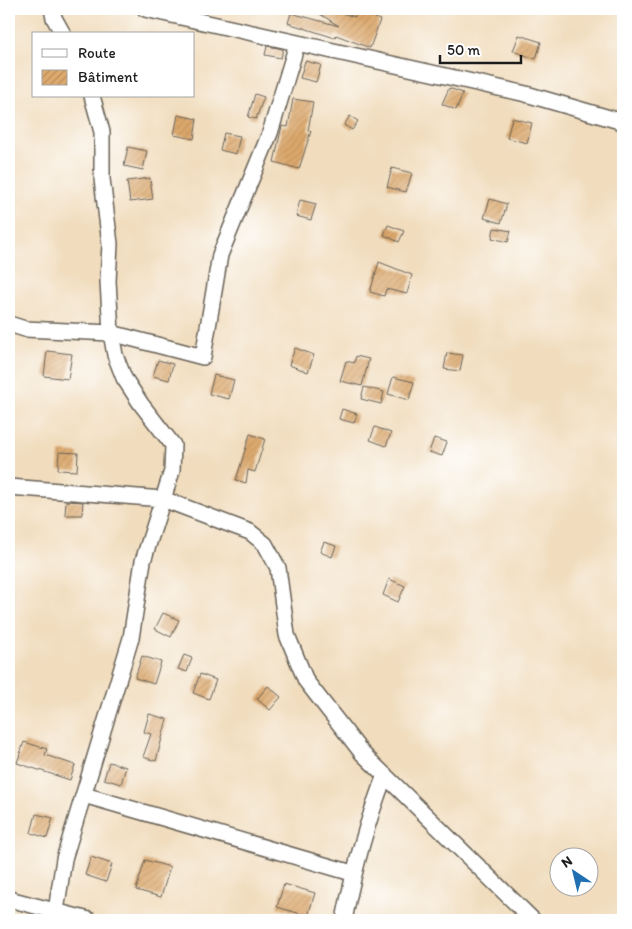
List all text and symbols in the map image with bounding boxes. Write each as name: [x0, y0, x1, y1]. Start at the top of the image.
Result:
legend: [32, 32, 195, 98]
scale bar: [440, 32, 521, 64]
text: 50 m: [447, 41, 480, 59]
text: Route: [78, 44, 116, 62]
text: Bâtiment: [78, 68, 139, 86]
north arrow: [550, 846, 600, 896]
text: N: [558, 852, 576, 871]

